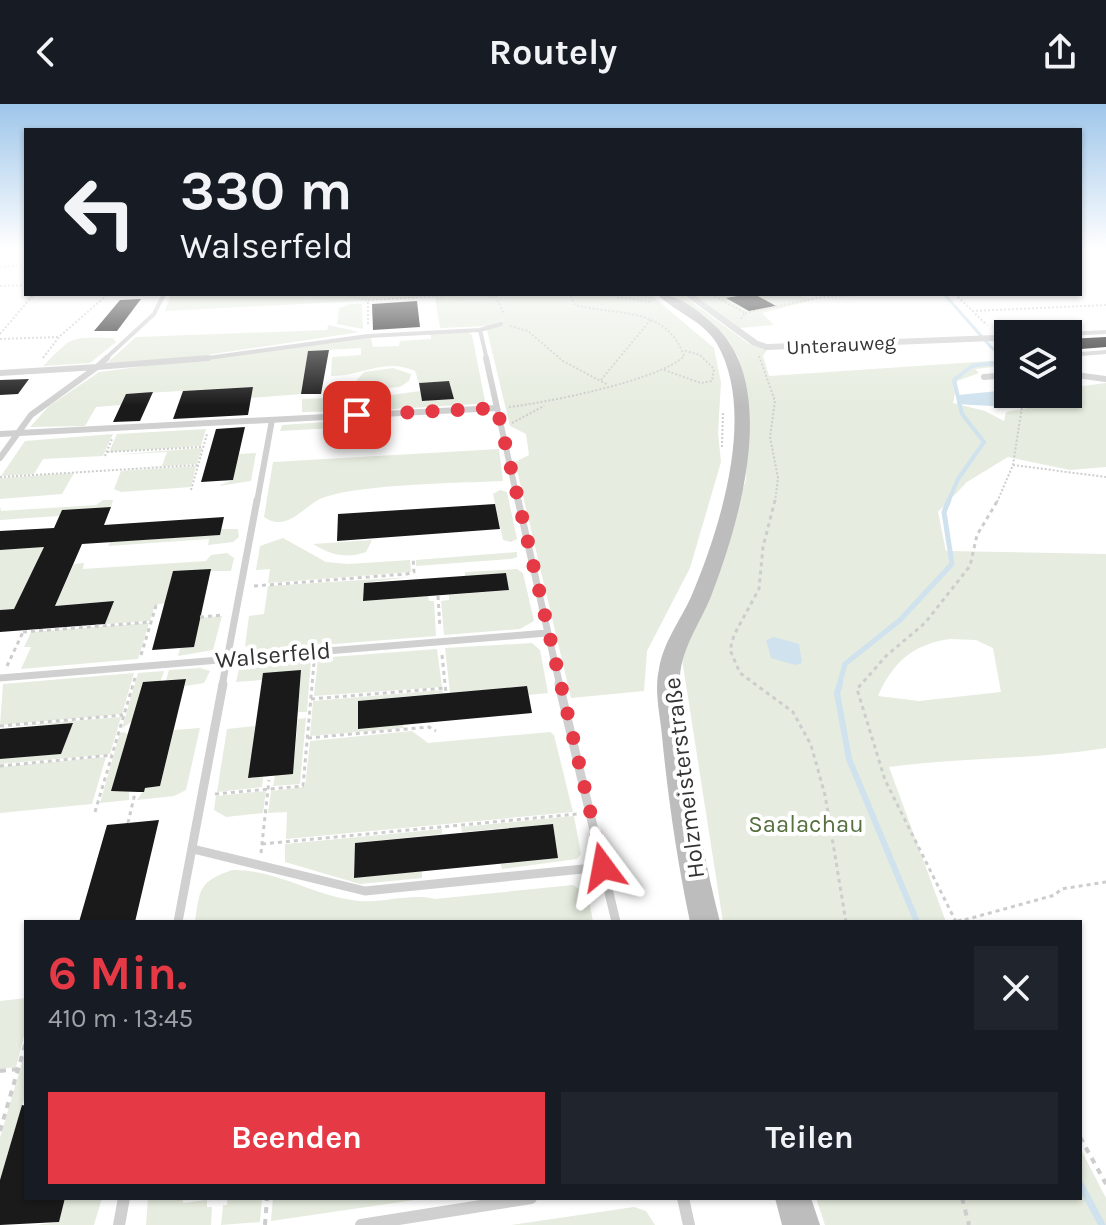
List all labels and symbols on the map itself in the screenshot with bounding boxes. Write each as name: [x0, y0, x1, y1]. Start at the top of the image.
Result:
street label: Unterauweg: [786, 331, 896, 359]
pin: [323, 381, 391, 449]
street label: Walserfeld: [214, 636, 332, 674]
street label: Holzmeisterstraße: [658, 676, 710, 880]
park label: Saalachau: [748, 810, 864, 838]
position arrow: [561, 825, 645, 909]

